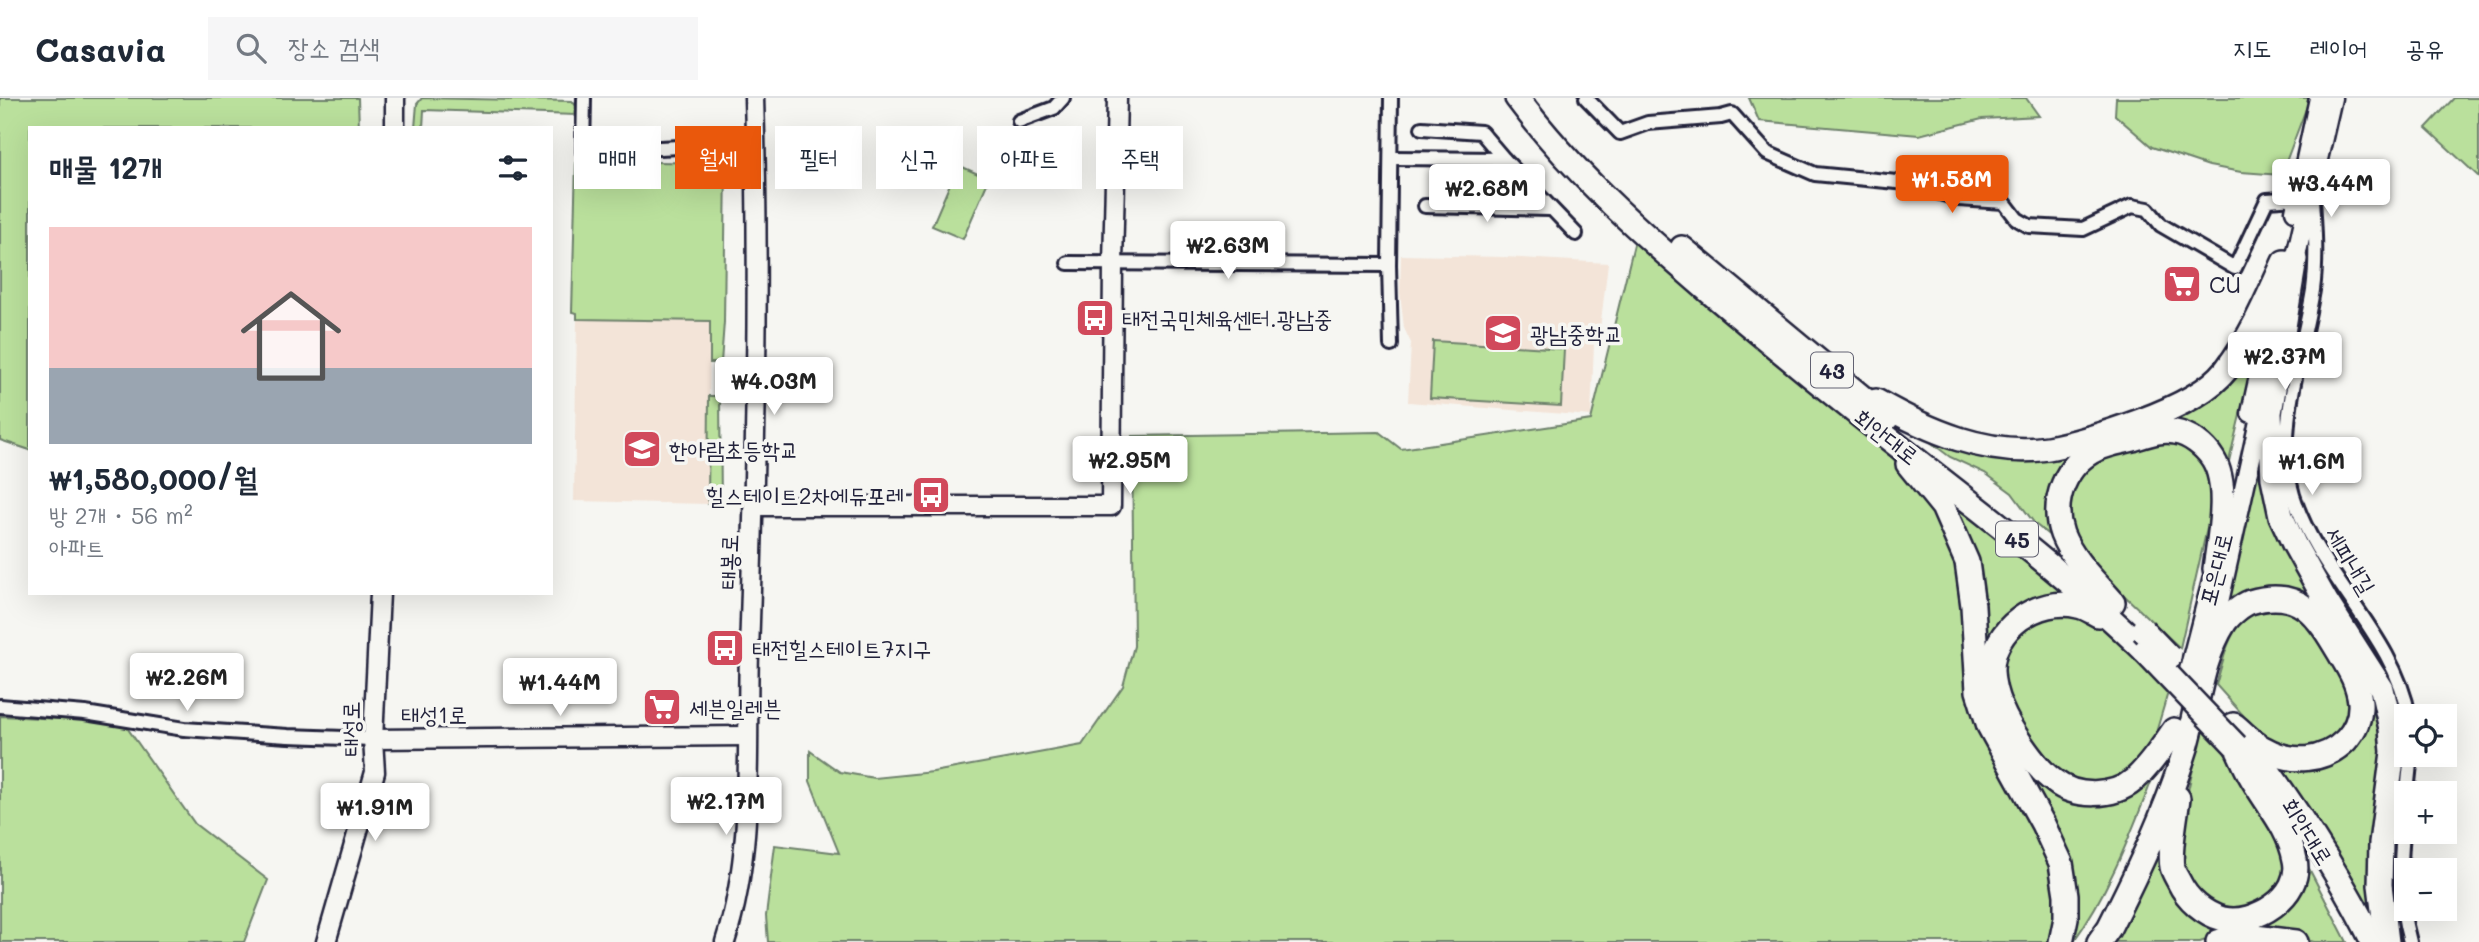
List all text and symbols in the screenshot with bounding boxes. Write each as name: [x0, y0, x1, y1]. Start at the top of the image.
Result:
search box: [208, 17, 698, 80]
text: Casavia: [35, 27, 166, 70]
icon: search: [232, 29, 270, 67]
text: 장소 검색: [288, 30, 380, 64]
text: 지도: [2233, 32, 2271, 63]
text: 레이어: [2309, 32, 2367, 63]
text: 공유: [2405, 32, 2444, 63]
chip: 매매: [574, 126, 661, 189]
chip: 월세: [675, 126, 761, 189]
chip: 필터: [775, 126, 862, 189]
chip: 신규: [876, 126, 963, 189]
chip: 아파트: [977, 126, 1082, 189]
chip: 주택: [1096, 126, 1183, 189]
text: 매물 12개: [49, 147, 162, 187]
icon: filters: [494, 149, 532, 187]
pin: ₩1.58M: [1895, 156, 2009, 215]
pin: ₩3.44M: [2274, 159, 2388, 219]
text: ₩1.58M: [1912, 163, 1992, 193]
pin: ₩2.68M: [1430, 164, 1544, 224]
text: ₩3.44M: [2288, 167, 2374, 197]
text: ₩2.68M: [1445, 172, 1529, 202]
pin: ₩2.63M: [1171, 222, 1285, 281]
text: ₩2.63M: [1186, 229, 1270, 259]
supermarket icon: CU: [2161, 263, 2203, 305]
place label: CU: [2209, 269, 2241, 299]
icon: home: [228, 273, 354, 399]
bus stop icon: 태전국민체육센터.광남중: [1074, 297, 1116, 339]
place label: 태전국민체육센터.광남중: [1122, 303, 1332, 333]
school or university icon: 광남중학교: [1482, 312, 1524, 354]
place label: 광남중학교: [1530, 318, 1623, 348]
pin: ₩2.37M: [2228, 332, 2342, 392]
text: ₩2.37M: [2244, 340, 2326, 370]
road number: 43: [1811, 352, 1853, 388]
pin: ₩4.03M: [717, 358, 831, 417]
text: ₩4.03M: [731, 365, 817, 395]
street label: 회안대로: [1849, 401, 1925, 471]
school or university icon: 한아람초등학교: [621, 428, 663, 470]
place label: 한아람초등학교: [669, 434, 799, 464]
pin: ₩2.95M: [1073, 436, 1187, 496]
pin: ₩1.6M: [2263, 438, 2361, 497]
text: ₩2.95M: [1089, 444, 1171, 474]
text: ₩1.6M: [2279, 445, 2345, 475]
text: ₩1,580,000/월: [49, 458, 258, 498]
bus stop icon: 힐스테이트2차에듀포레: [910, 474, 952, 516]
place label: 힐스테이트2차에듀포레: [706, 480, 904, 510]
text: 방 2개 · 56 m²: [49, 500, 193, 530]
street label: 세피내길: [2319, 521, 2383, 599]
road number: 45: [1996, 522, 2038, 556]
street label: 포은대로: [2191, 529, 2239, 609]
text: 아파트: [49, 532, 105, 562]
street label: 태봉로: [712, 534, 744, 590]
bus stop icon: 태전힐스테이트7지구: [704, 627, 746, 669]
place label: 태전힐스테이트7지구: [752, 633, 931, 663]
pin: ₩2.26M: [130, 654, 244, 713]
pin: ₩1.44M: [503, 658, 617, 718]
text: ₩2.26M: [146, 661, 228, 691]
text: ₩1.44M: [519, 666, 601, 696]
supermarket icon: 세븐일레븐: [641, 686, 683, 728]
place label: 세븐일레븐: [689, 692, 782, 722]
street label: 태성1로: [401, 699, 467, 729]
street label: 태성로: [335, 701, 365, 757]
map controls: [2394, 704, 2457, 921]
button: locate: [2394, 704, 2457, 767]
pin: ₩2.17M: [669, 778, 783, 837]
button: +: [2394, 781, 2457, 844]
pin: ₩1.91M: [318, 784, 432, 843]
text: ₩2.17M: [687, 785, 765, 815]
text: ₩1.91M: [336, 791, 414, 821]
street label: 회안대로: [2276, 792, 2340, 870]
button: −: [2394, 858, 2457, 921]

